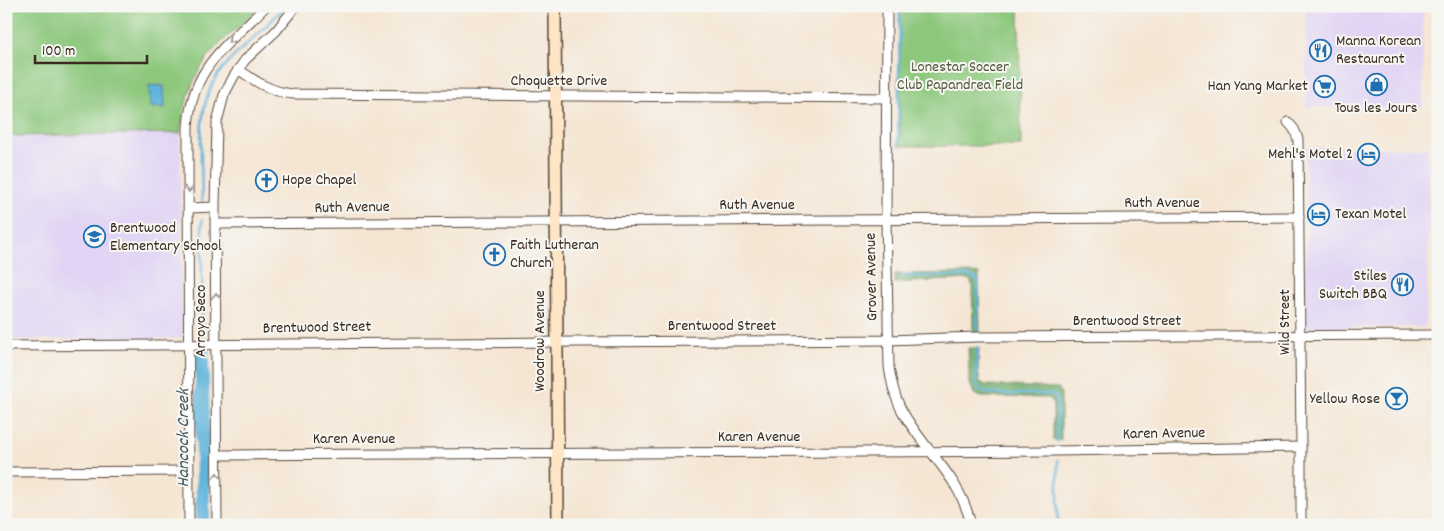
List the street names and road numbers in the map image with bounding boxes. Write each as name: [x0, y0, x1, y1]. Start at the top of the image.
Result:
street label: Choquette Drive: [511, 70, 607, 93]
street label: Ruth Avenue: [1124, 192, 1200, 215]
street label: Ruth Avenue: [719, 194, 795, 217]
street label: Ruth Avenue: [314, 196, 390, 220]
street label: Grover Avenue: [860, 233, 884, 321]
street label: Arroyo Seco: [190, 285, 213, 357]
street label: Wild Street: [1274, 289, 1297, 355]
street label: Woodrow Avenue: [529, 290, 552, 392]
street label: Brentwood Street: [1073, 310, 1181, 333]
street label: Brentwood Street: [668, 315, 776, 338]
street label: Brentwood Street: [263, 316, 372, 340]
street label: Karen Avenue: [1122, 422, 1206, 446]
street label: Karen Avenue: [718, 426, 800, 449]
street label: Karen Avenue: [313, 428, 395, 451]

